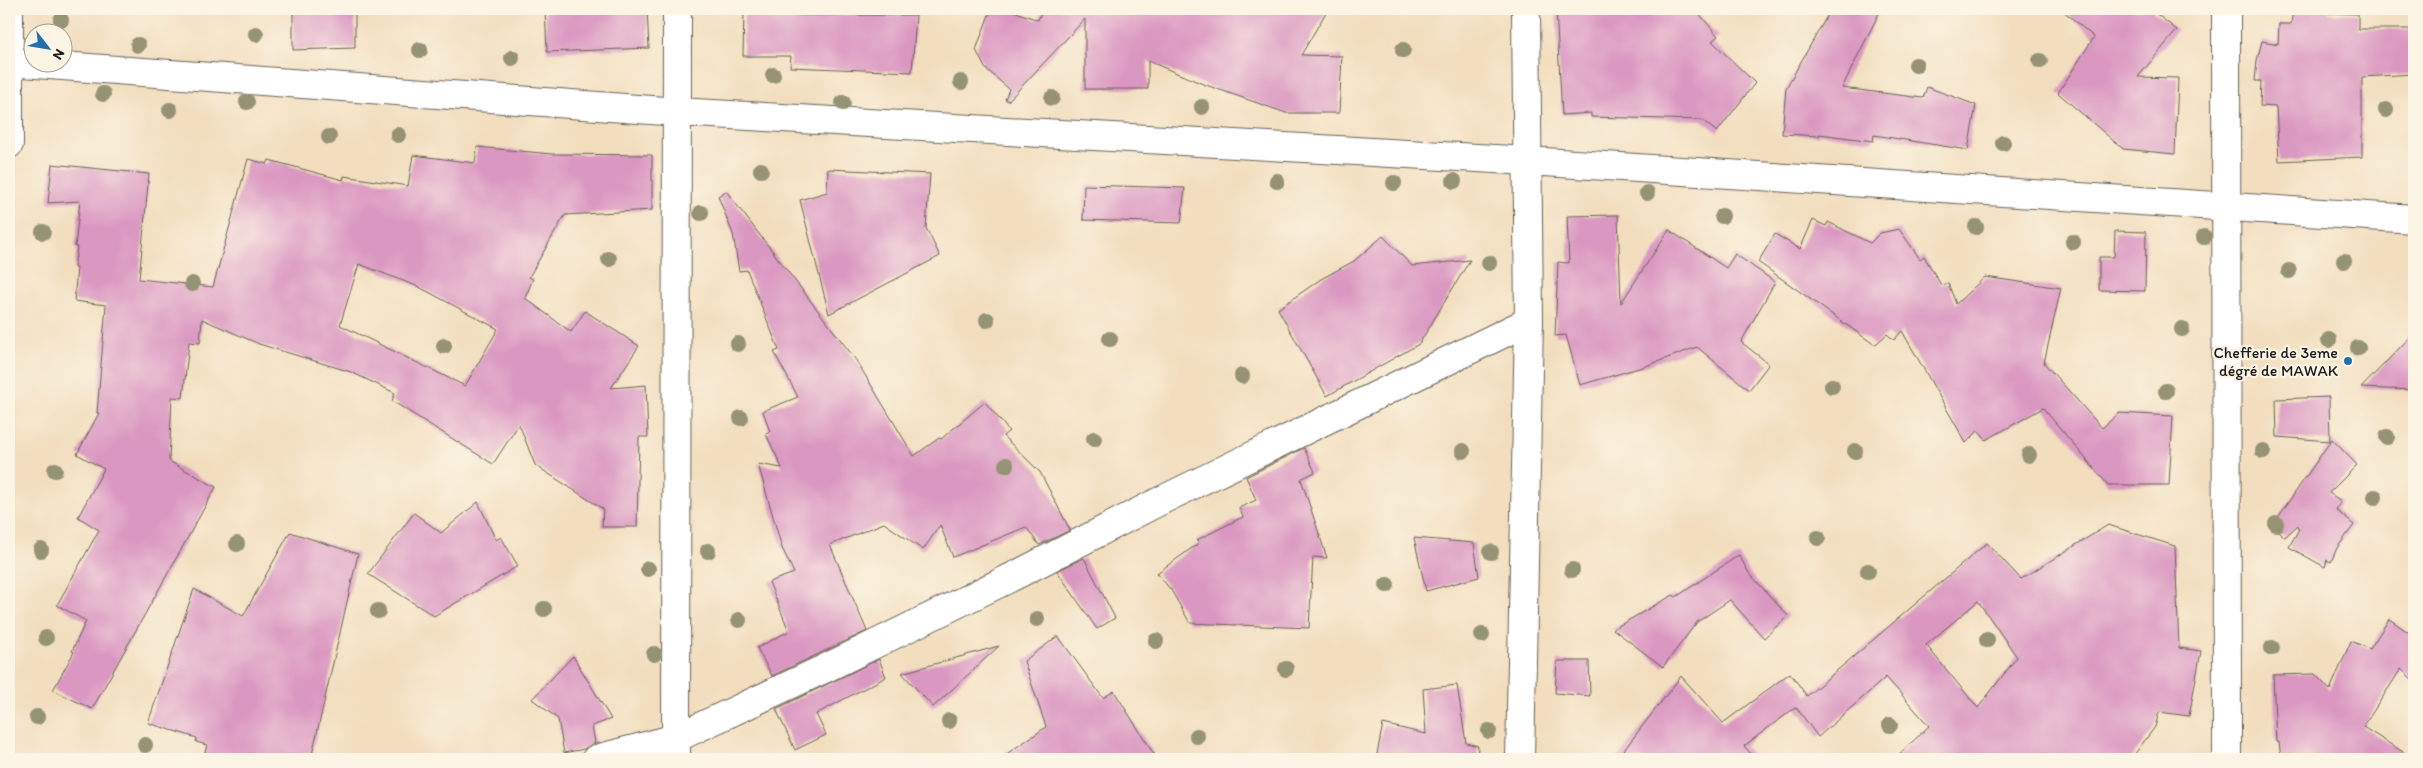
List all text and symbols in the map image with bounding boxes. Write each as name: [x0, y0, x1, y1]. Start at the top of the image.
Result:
north arrow: [22, 22, 72, 72]
text: N: [49, 46, 68, 63]
place label: Chefferie de 3eme dégré de MAWAK: [2213, 343, 2339, 380]
marker: Chefferie de 3eme dégré de MAWAK: [2342, 355, 2354, 367]

